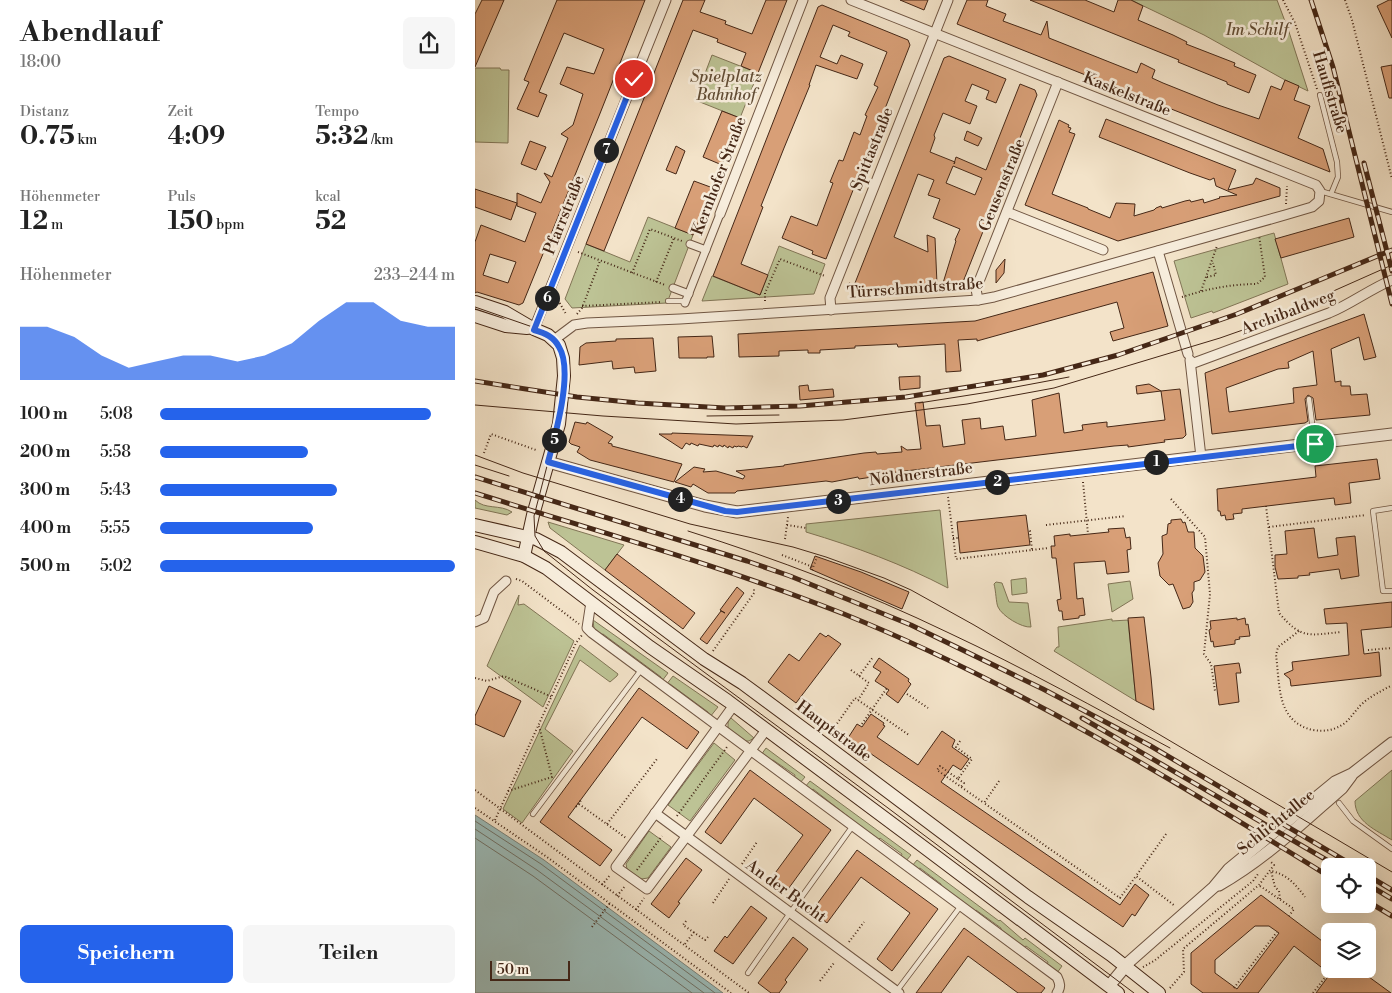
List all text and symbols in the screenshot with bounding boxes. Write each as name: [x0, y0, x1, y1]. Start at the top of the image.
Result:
text: Abendlauf: [20, 15, 160, 50]
button: share: [403, 17, 455, 69]
park label: Im Schilf: [1225, 20, 1292, 40]
street label: Hauffstraße: [1308, 48, 1352, 136]
text: 18:00: [20, 52, 61, 72]
pin: [613, 58, 655, 100]
icon: check: [620, 65, 648, 93]
park label: Spielplatz Bahnhof: [690, 67, 762, 105]
street label: Kaskelstraße: [1080, 67, 1174, 121]
text: Distanz: [20, 103, 69, 121]
text: Zeit: [168, 103, 193, 121]
text: Tempo: [315, 103, 359, 121]
street label: Spittastraße: [846, 104, 898, 194]
street label: Kernhofer Straße: [687, 114, 751, 238]
text: 0.75: [20, 121, 75, 152]
text: 4:09: [168, 121, 225, 152]
text: 5:32: [315, 121, 368, 152]
text: km: [75, 131, 97, 149]
text: /km: [368, 131, 393, 149]
street label: Geusenstraße: [974, 136, 1030, 234]
pin: 7: [593, 138, 619, 162]
text: 7: [602, 141, 611, 159]
street label: Pfarrstraße: [539, 172, 589, 258]
text: Höhenmeter: [20, 188, 100, 206]
text: Puls: [168, 188, 196, 206]
text: kcal: [315, 188, 341, 206]
text: 12: [20, 206, 48, 237]
text: 150: [168, 206, 213, 237]
text: 52: [315, 206, 346, 237]
text: m: [48, 216, 63, 234]
text: bpm: [213, 216, 245, 234]
text: Höhenmeter: [20, 265, 112, 285]
text: 233–244 m: [374, 265, 455, 285]
street label: Türrschmidtstraße: [846, 273, 984, 303]
street label: Archibaldweg: [1237, 285, 1338, 339]
pin: 6: [535, 286, 559, 310]
text: 6: [543, 289, 552, 307]
text: 100 m: [20, 404, 68, 424]
text: 5:08: [100, 404, 133, 424]
pin: [1294, 423, 1336, 465]
pin: 5: [541, 428, 567, 452]
icon: arrive: [1301, 430, 1329, 458]
text: 5: [550, 431, 559, 449]
text: 200 m: [20, 442, 70, 462]
text: 5:58: [100, 442, 131, 462]
pin: 1: [1143, 450, 1169, 474]
text: 1: [1153, 453, 1160, 471]
street label: Nöldnerstraße: [868, 458, 974, 490]
pin: 2: [985, 470, 1009, 494]
text: 2: [993, 473, 1002, 491]
text: 300 m: [20, 480, 70, 500]
text: 5:43: [100, 480, 131, 500]
pin: 4: [667, 486, 693, 512]
pin: 3: [825, 488, 851, 514]
text: 4: [676, 490, 685, 508]
text: 3: [834, 492, 843, 510]
text: 400 m: [20, 518, 71, 538]
text: 5:55: [100, 518, 130, 538]
text: 500 m: [20, 556, 70, 576]
text: 5:02: [100, 556, 132, 576]
street label: Hauptstraße: [792, 696, 876, 766]
street label: Schlichtallee: [1233, 785, 1319, 859]
street label: An der Bucht: [741, 854, 830, 927]
map controls: [1321, 858, 1376, 978]
button: locate: [1321, 858, 1376, 913]
button: layers: [1321, 923, 1376, 978]
button: Speichern: [20, 925, 233, 983]
button: Teilen: [243, 925, 455, 983]
scale bar: [490, 958, 570, 981]
text: 50 m: [497, 961, 529, 979]

